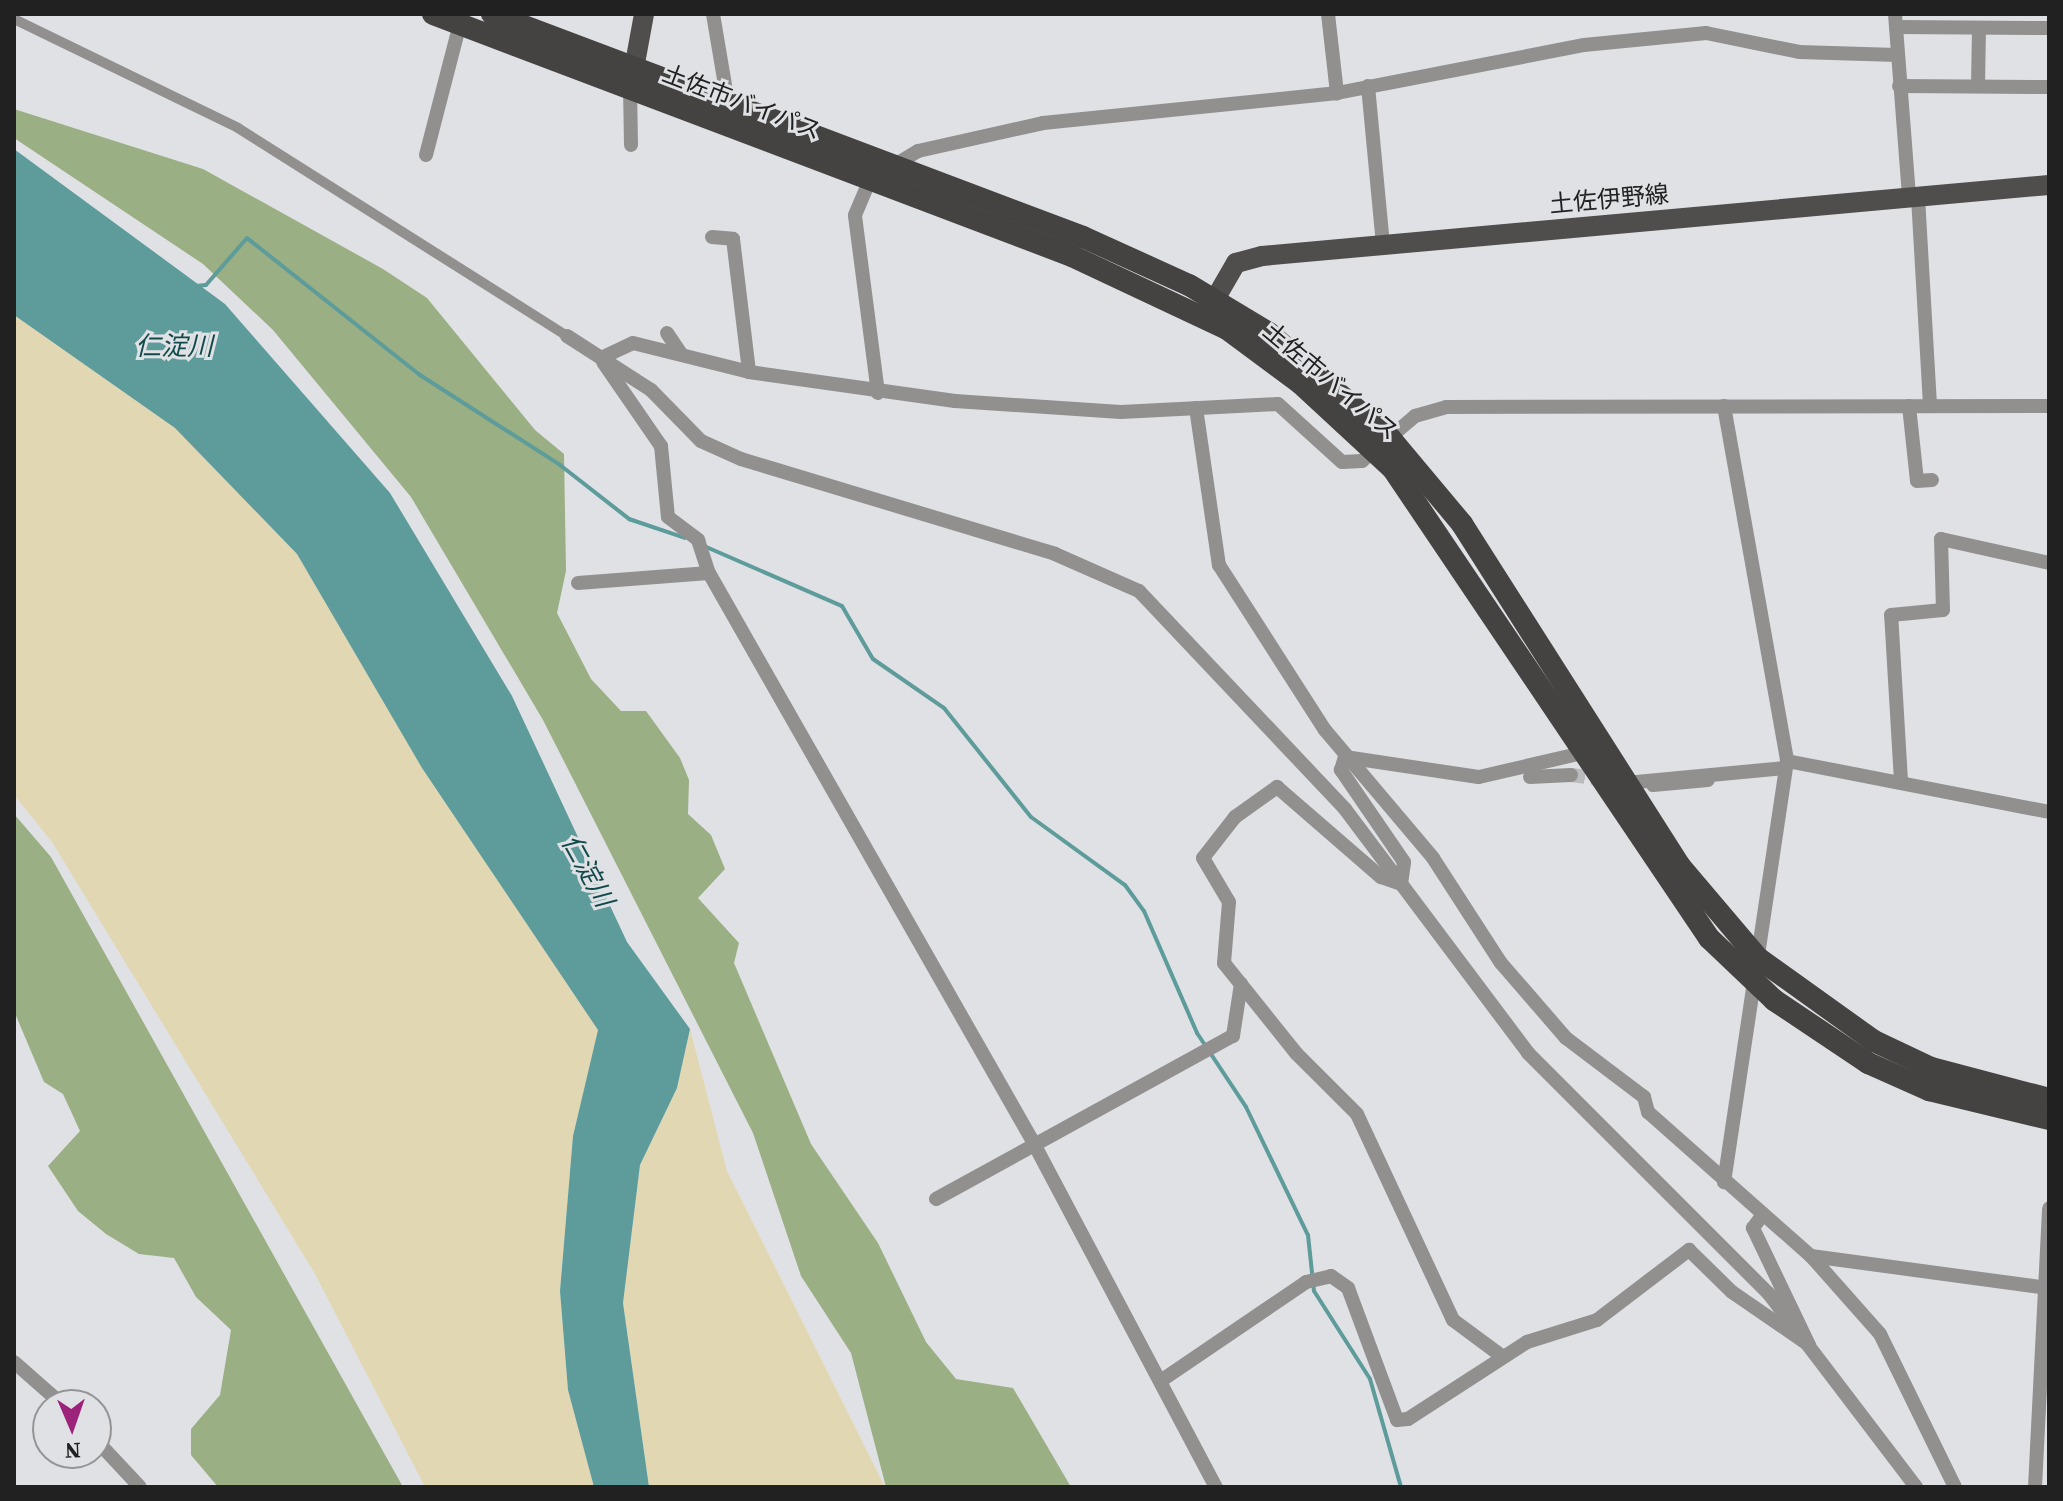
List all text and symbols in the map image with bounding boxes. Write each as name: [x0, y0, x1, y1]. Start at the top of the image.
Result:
street label: 土佐市バイパス: [658, 58, 826, 146]
street label: 土佐伊野線: [1548, 179, 1670, 219]
street label: 土佐市バイパス: [1257, 316, 1405, 446]
water label: 仁淀川: [135, 331, 213, 363]
water label: 仁淀川: [554, 829, 620, 913]
north arrow: [32, 1389, 112, 1469]
text: N: [64, 1436, 81, 1466]

